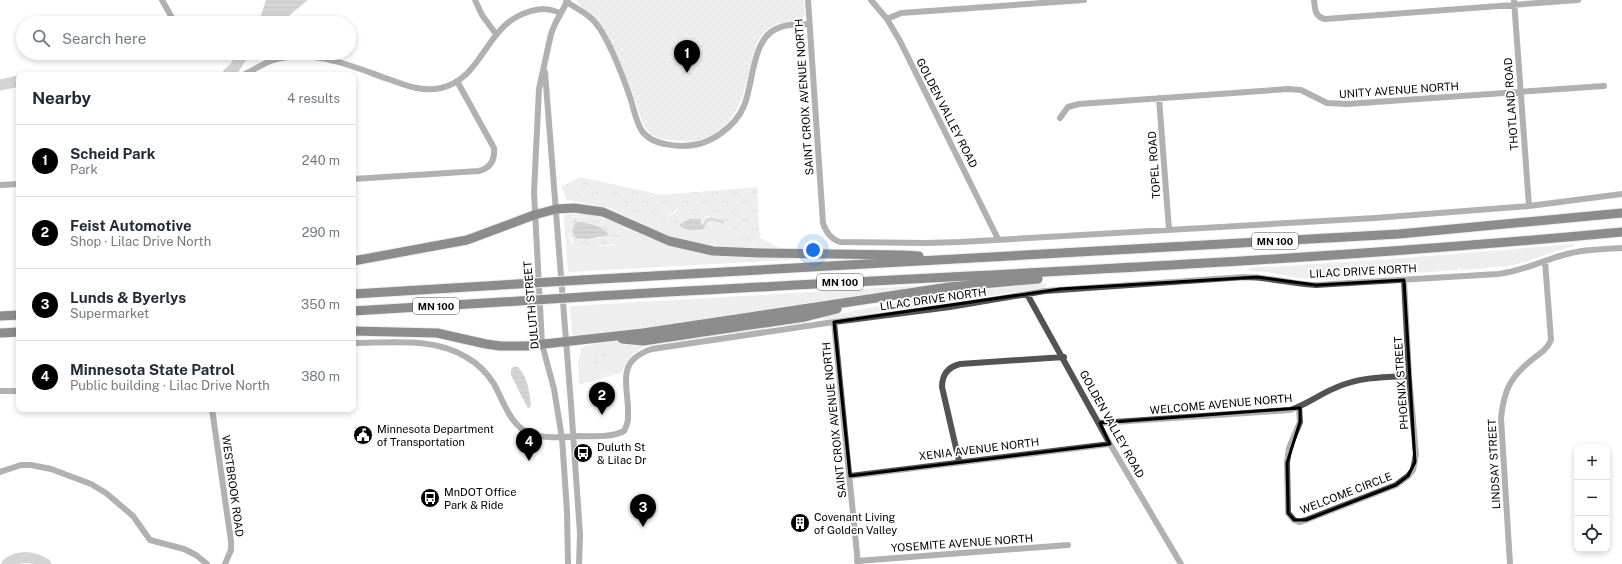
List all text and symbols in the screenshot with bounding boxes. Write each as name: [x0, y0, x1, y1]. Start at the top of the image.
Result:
search box: [16, 16, 356, 60]
street label: SAINT CROIX AVENUE NORTH: [793, 18, 815, 176]
icon: search: [30, 27, 52, 49]
text: Search here: [62, 30, 146, 47]
pin: 1: [674, 40, 700, 73]
street label: GOLDEN VALLEY ROAD: [914, 56, 980, 170]
street label: THOTLAND ROAD: [1502, 57, 1520, 151]
street label: UNITY AVENUE NORTH: [1339, 80, 1459, 100]
text: Nearby: [32, 88, 91, 108]
text: 4 results: [287, 91, 340, 106]
street label: TOPEL ROAD: [1146, 130, 1162, 199]
text: Scheid Park: [70, 145, 155, 162]
text: 1: [42, 153, 48, 168]
text: 240 m: [302, 153, 340, 168]
text: Park: [70, 162, 98, 177]
text: Feist Automotive: [70, 217, 192, 234]
text: 2: [41, 225, 49, 240]
text: 290 m: [302, 225, 340, 240]
road number: MN 100: [1252, 233, 1298, 249]
text: Shop · Lilac Drive North: [70, 234, 211, 249]
your location: [803, 240, 823, 260]
street label: DULUTH STREET: [521, 260, 541, 350]
street label: LILAC DRIVE NORTH: [1309, 262, 1417, 280]
road number: MN 100: [817, 274, 863, 290]
street label: LILAC DRIVE NORTH: [879, 286, 987, 312]
text: Lunds & Byerlys: [70, 289, 186, 306]
text: 3: [41, 297, 49, 312]
text: 350 m: [301, 297, 340, 312]
road number: MN 100: [413, 298, 459, 314]
text: Supermarket: [70, 306, 149, 321]
street label: PHOENIX STREET: [1392, 335, 1410, 430]
street label: SAINT CROIX AVENUE NORTH: [820, 341, 848, 499]
text: Minnesota State Patrol: [70, 361, 235, 378]
street label: GOLDEN VALLEY ROAD: [1077, 368, 1147, 480]
text: 4: [41, 369, 49, 384]
text: 380 m: [301, 369, 340, 384]
text: Public building · Lilac Drive North: [70, 378, 270, 393]
pin: 2: [589, 382, 615, 415]
street label: WELCOME AVENUE NORTH: [1149, 392, 1293, 416]
street label: LINDSAY STREET: [1486, 418, 1502, 509]
place label: Minnesota Department of Transportation: [377, 423, 494, 448]
public building icon: Minnesota Department of Transportation: [352, 424, 374, 446]
pin: 4: [516, 428, 542, 461]
street label: WESTBROOK ROAD: [220, 434, 246, 538]
street label: XENIA AVENUE NORTH: [918, 436, 1040, 462]
place label: Duluth St & Lilac Dr: [597, 441, 646, 466]
bus stop icon: Duluth St & Lilac Dr: [572, 442, 594, 464]
map controls: [1574, 444, 1610, 552]
button: +: [1574, 444, 1610, 480]
street label: WELCOME CIRCLE: [1298, 470, 1394, 516]
button: −: [1574, 480, 1610, 516]
place label: MnDOT Office Park & Ride: [444, 486, 516, 511]
bus stop icon: MnDOT Office Park & Ride: [419, 487, 441, 509]
pin: 3: [630, 494, 656, 527]
place label: Covenant Living of Golden Valley: [814, 511, 897, 536]
building icon: Covenant Living of Golden Valley: [789, 512, 811, 534]
button: locate: [1574, 516, 1610, 552]
street label: YOSEMITE AVENUE NORTH: [891, 532, 1033, 554]

